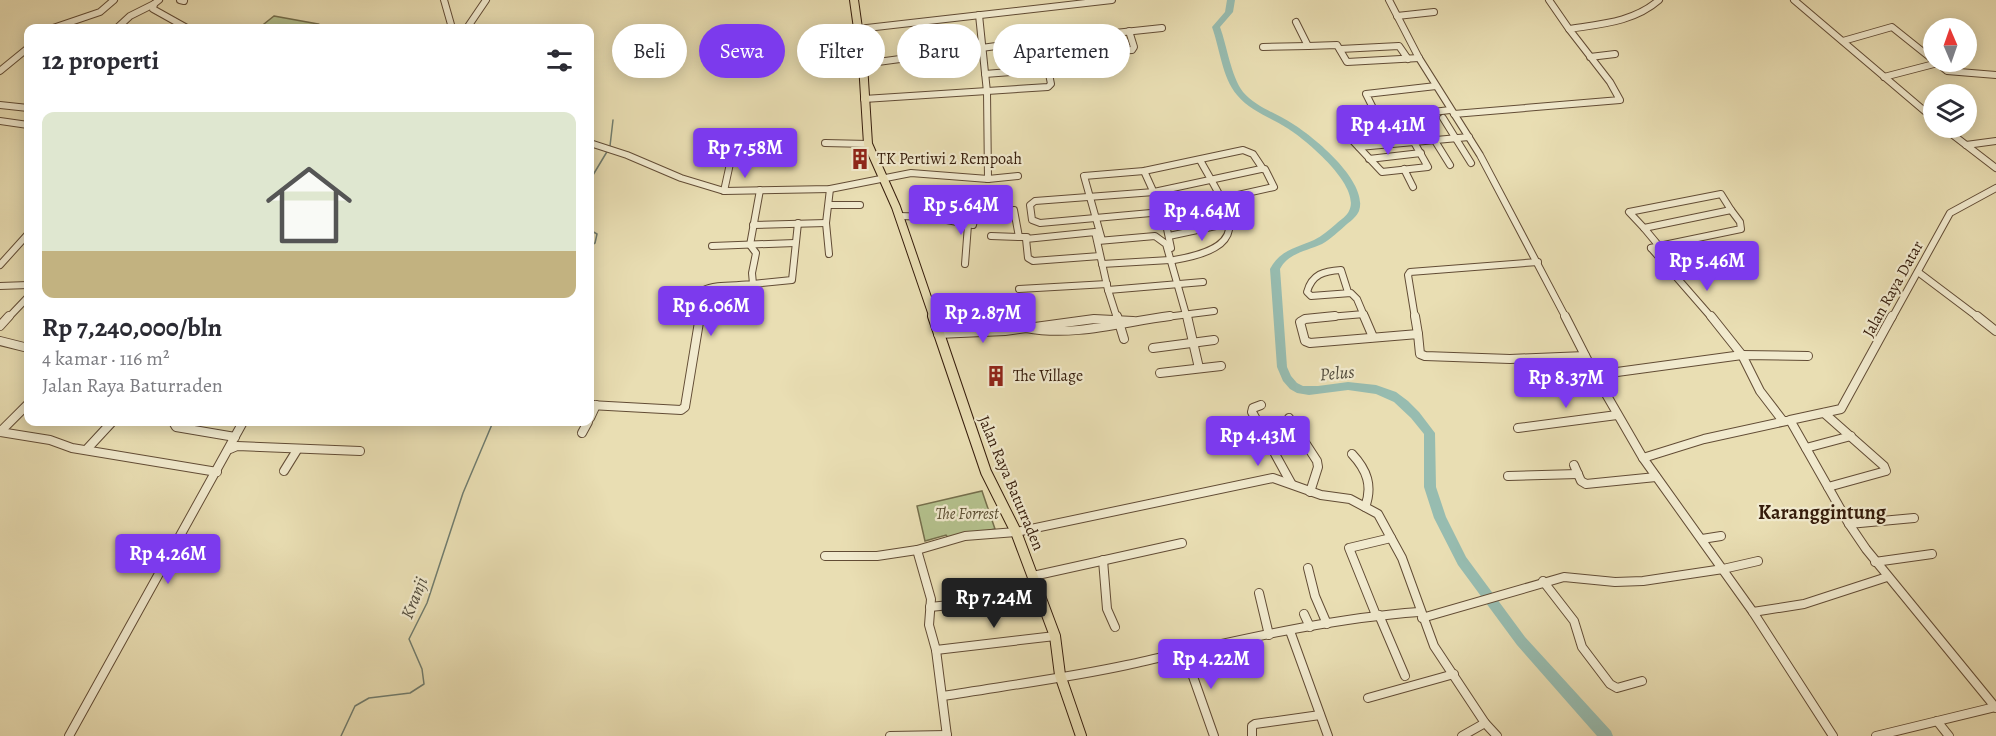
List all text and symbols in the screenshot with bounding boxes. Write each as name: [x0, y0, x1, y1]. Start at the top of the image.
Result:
north arrow: [1923, 18, 1977, 72]
map controls: [1923, 18, 1977, 138]
chip: Beli: [612, 24, 687, 78]
chip: Sewa: [699, 24, 785, 78]
chip: Filter: [797, 24, 885, 78]
chip: Baru: [897, 24, 981, 78]
chip: Apartemen: [993, 24, 1130, 78]
text: 12 properti: [42, 43, 159, 78]
icon: filters: [543, 44, 576, 77]
button: layers: [1923, 84, 1977, 138]
pin: Rp 4.41M: [1326, 105, 1450, 156]
text: Rp 4.41M: [1351, 111, 1425, 138]
pin: Rp 7.58M: [683, 128, 807, 179]
text: Rp 7.58M: [707, 134, 783, 161]
building icon: TK Pertiwi 2 Rempoah: [848, 147, 872, 171]
place label: TK Pertiwi 2 Rempoah: [877, 148, 1023, 170]
icon: home: [255, 151, 363, 259]
pin: Rp 5.64M: [899, 185, 1023, 236]
text: Rp 5.64M: [923, 191, 999, 218]
pin: Rp 4.64M: [1140, 191, 1264, 242]
text: Rp 4.64M: [1163, 197, 1241, 224]
street label: Jalan Raya Datar: [1857, 237, 1929, 341]
pin: Rp 5.46M: [1645, 241, 1769, 292]
text: Rp 5.46M: [1669, 247, 1745, 274]
pin: Rp 6.06M: [649, 286, 773, 337]
text: Rp 6.06M: [672, 292, 750, 319]
pin: Rp 2.87M: [921, 293, 1045, 344]
text: Rp 2.87M: [945, 299, 1021, 326]
text: Rp 7,240,000/bln: [42, 310, 222, 345]
text: 4 kamar · 116 m²: [42, 345, 169, 372]
pin: Rp 8.37M: [1504, 358, 1628, 409]
water label: Pelus: [1319, 360, 1355, 386]
building icon: The Village: [984, 364, 1008, 388]
text: Rp 8.37M: [1528, 364, 1604, 391]
place label: The Village: [1013, 365, 1083, 387]
text: Jalan Raya Baturraden: [42, 372, 223, 399]
street label: Jalan Raya Baturraden: [973, 412, 1049, 554]
pin: Rp 4.43M: [1196, 416, 1320, 467]
text: Rp 4.43M: [1220, 422, 1296, 449]
district label: Karanggintung: [1758, 499, 1887, 526]
park label: The Forrest: [935, 503, 1000, 525]
pin: Rp 4.26M: [106, 534, 230, 585]
text: Rp 4.26M: [129, 540, 207, 567]
water label: Kranji: [395, 573, 433, 623]
pin: Rp 7.24M: [932, 578, 1056, 629]
text: Rp 7.24M: [956, 584, 1032, 611]
pin: Rp 4.22M: [1149, 639, 1273, 690]
text: Rp 4.22M: [1172, 645, 1250, 672]

